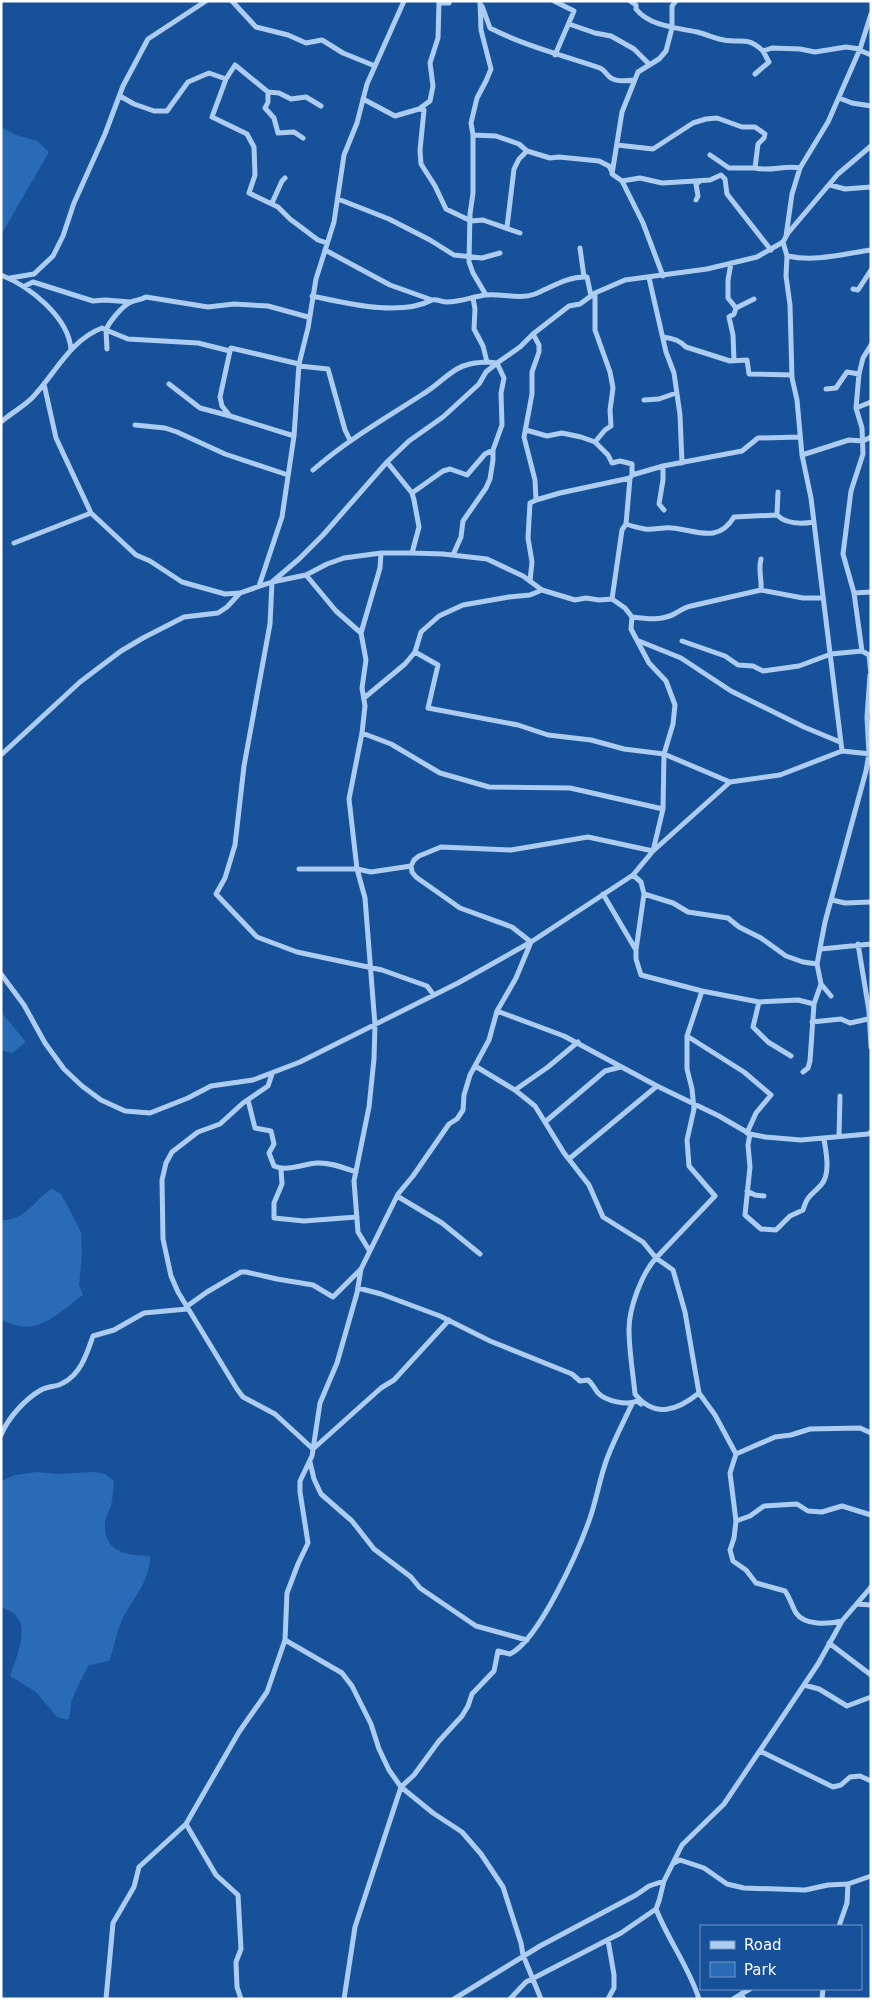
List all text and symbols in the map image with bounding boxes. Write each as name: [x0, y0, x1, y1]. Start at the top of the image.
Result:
legend: [700, 1925, 862, 1990]
text: Road: [744, 1936, 782, 1954]
text: Park: [744, 1961, 777, 1979]

